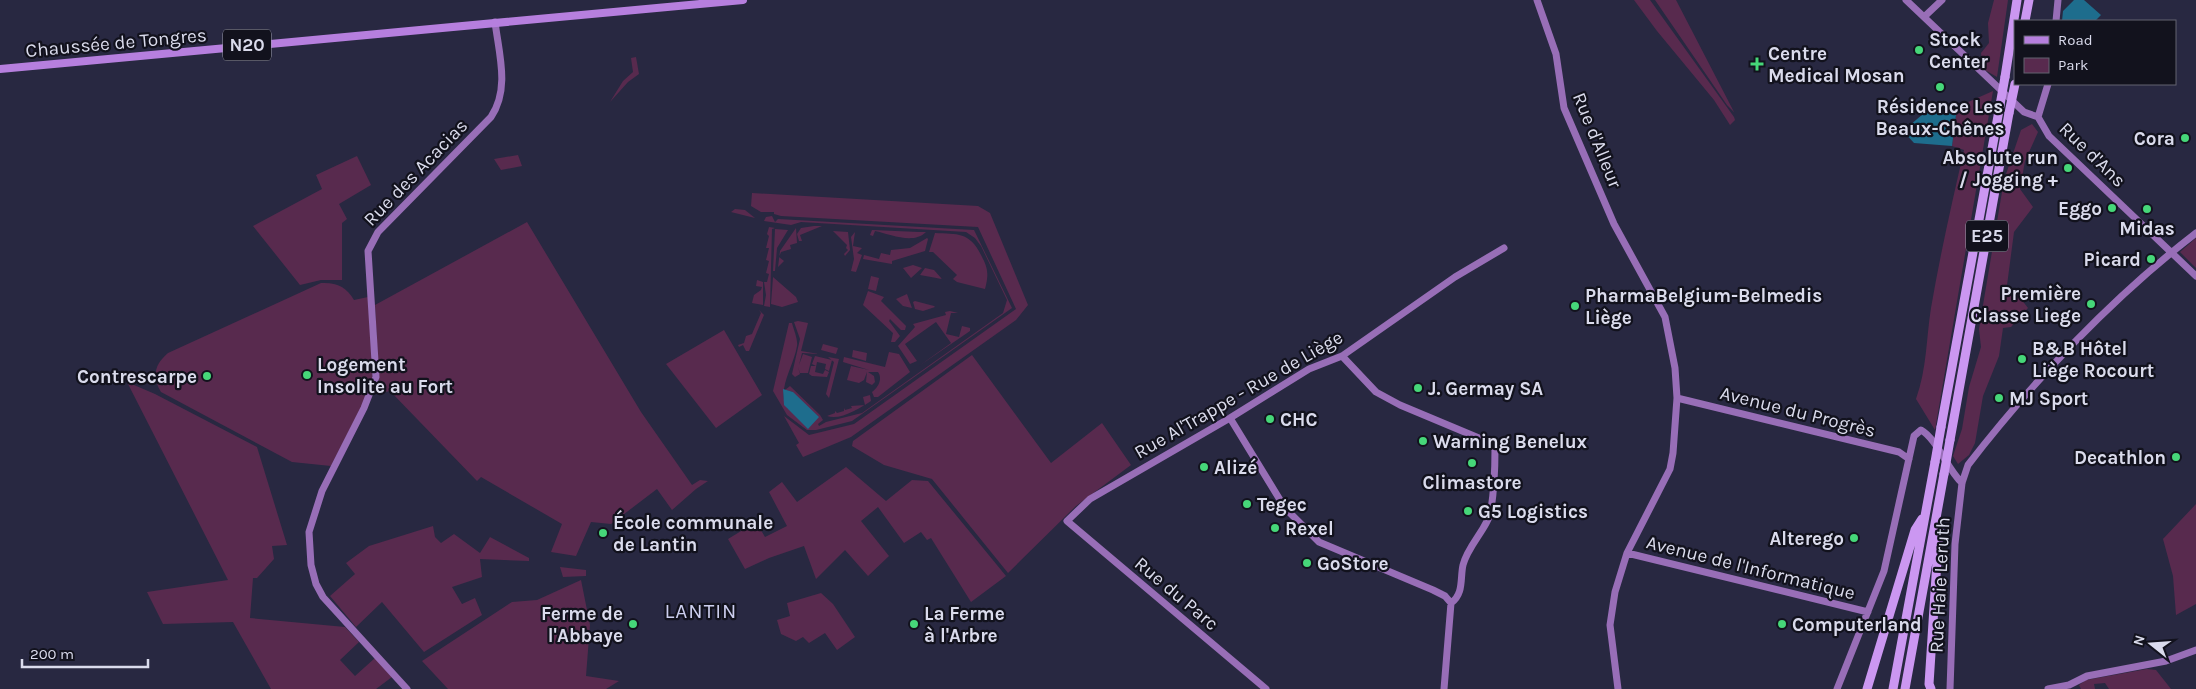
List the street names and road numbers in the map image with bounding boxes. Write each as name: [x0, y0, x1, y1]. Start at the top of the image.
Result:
street label: Chaussée de Tongres: [25, 24, 208, 62]
road number: N20: [223, 30, 271, 60]
street label: Rue d'Alleur: [1568, 89, 1626, 191]
street label: Rue des Acacias: [359, 115, 472, 231]
street label: Rue d'Ans: [2055, 118, 2130, 192]
road number: E25: [1966, 220, 2008, 252]
street label: Rue Al'Trappe - Rue de Liège: [1130, 326, 1347, 464]
street label: Avenue du Progrès: [1718, 382, 1878, 442]
street label: Rue Haie Leruth: [1925, 516, 1955, 654]
street label: Avenue de l'Informatique: [1644, 531, 1857, 605]
street label: Rue du Parc: [1130, 552, 1223, 635]

